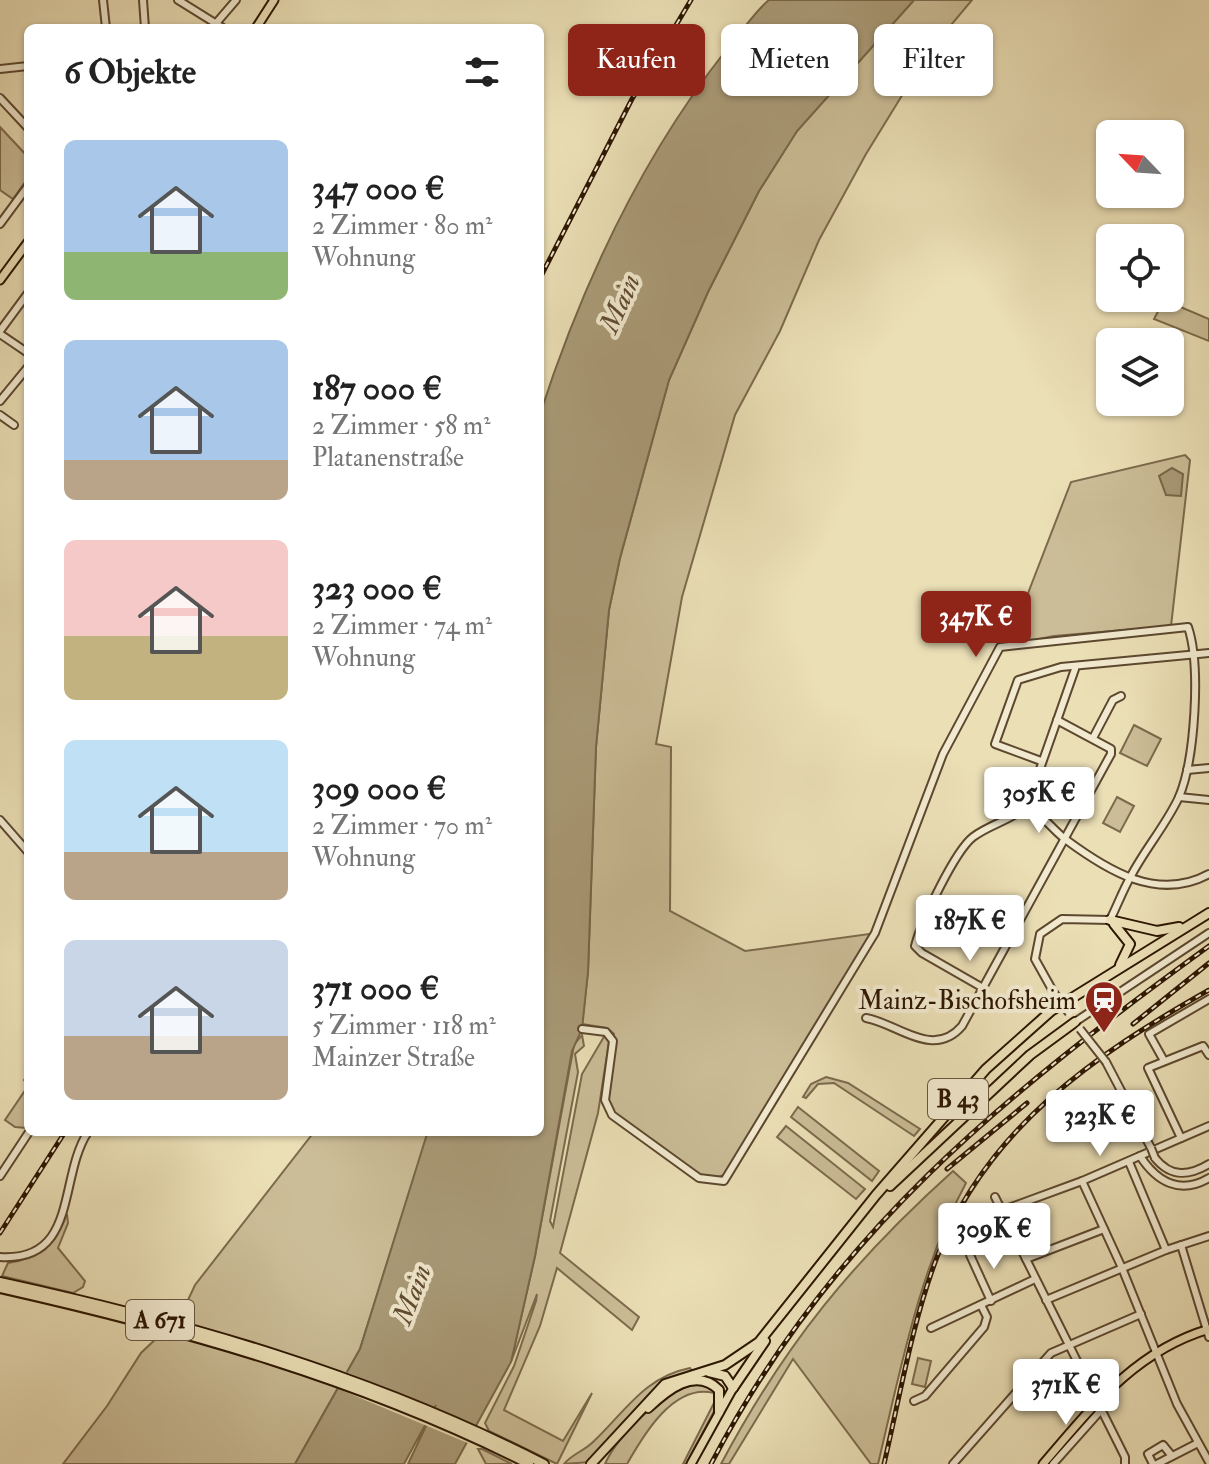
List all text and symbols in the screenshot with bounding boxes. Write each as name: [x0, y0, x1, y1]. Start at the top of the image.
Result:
chip: Kaufen: [568, 24, 705, 96]
chip: Mieten: [721, 24, 858, 96]
chip: Filter: [874, 24, 993, 96]
icon: filters: [460, 50, 504, 94]
text: 6 Objekte: [64, 51, 196, 94]
north arrow: [1096, 120, 1184, 208]
map controls: [1096, 120, 1184, 416]
text: 347 000 €: [312, 167, 445, 210]
icon: home: [128, 172, 224, 268]
text: 2 Zimmer · 80 m²: [312, 210, 492, 242]
button: locate: [1096, 224, 1184, 312]
text: Wohnung: [312, 242, 415, 274]
water label: Main: [591, 269, 649, 340]
button: layers: [1096, 328, 1184, 416]
text: 187 000 €: [312, 367, 442, 410]
icon: home: [128, 372, 224, 468]
text: 2 Zimmer · 58 m²: [312, 410, 491, 442]
text: Platanenstraße: [312, 442, 464, 474]
text: 323 000 €: [312, 567, 442, 610]
icon: home: [128, 572, 224, 668]
pin: 347K €: [911, 591, 1041, 659]
text: 347K €: [939, 601, 1013, 633]
text: 2 Zimmer · 74 m²: [312, 610, 492, 642]
text: Wohnung: [312, 642, 415, 674]
text: 309 000 €: [312, 767, 446, 810]
pin: 305K €: [974, 767, 1104, 835]
icon: home: [128, 772, 224, 868]
text: 305K €: [1002, 777, 1076, 809]
text: 2 Zimmer · 70 m²: [312, 810, 492, 842]
text: Wohnung: [312, 842, 415, 874]
pin: 187K €: [905, 895, 1035, 963]
text: 187K €: [934, 905, 1006, 937]
text: 371 000 €: [312, 967, 439, 1010]
icon: home: [128, 972, 224, 1068]
station icon: Mainz-Bischofsheim: [1083, 979, 1125, 1034]
place label: Mainz-Bischofsheim: [858, 985, 1076, 1017]
text: 5 Zimmer · 118 m²: [312, 1010, 496, 1042]
text: Mainzer Straße: [312, 1042, 475, 1074]
road number: B 43: [928, 1079, 988, 1119]
pin: 323K €: [1035, 1090, 1165, 1158]
text: 323K €: [1064, 1100, 1136, 1132]
pin: 309K €: [929, 1203, 1059, 1271]
text: 309K €: [956, 1213, 1032, 1245]
water label: Main: [384, 1260, 440, 1331]
road number: A 671: [126, 1300, 194, 1340]
pin: 371K €: [1001, 1359, 1131, 1427]
text: 371K €: [1031, 1369, 1101, 1401]

